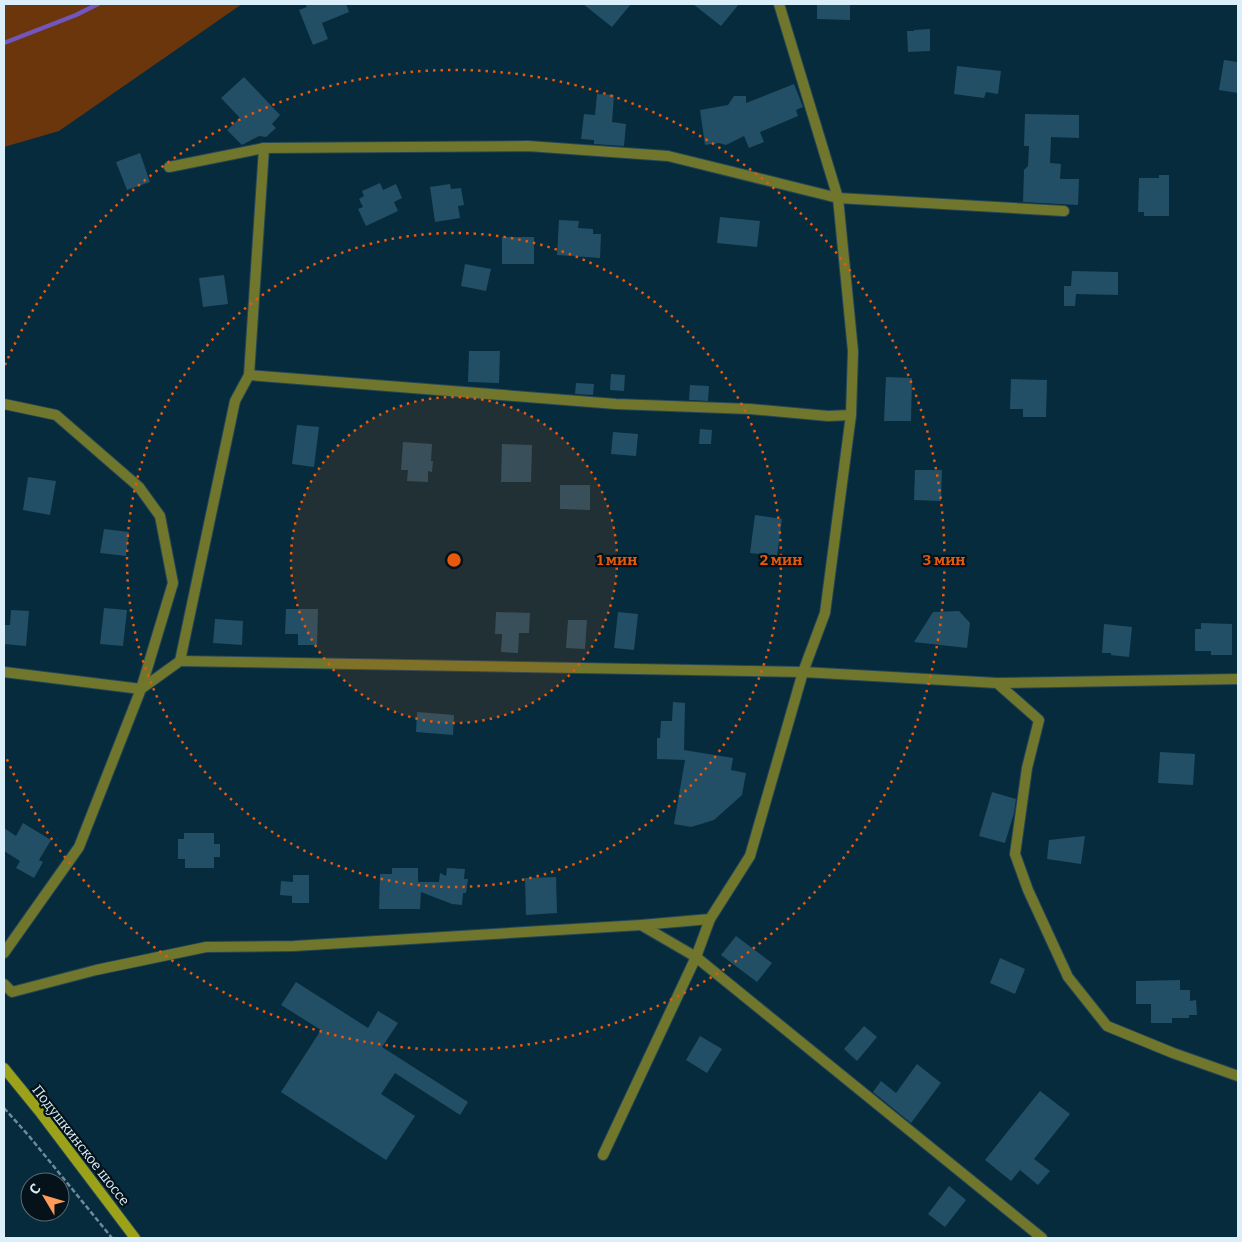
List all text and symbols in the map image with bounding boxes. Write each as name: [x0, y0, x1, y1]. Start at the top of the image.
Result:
centre of rings: [445, 551, 463, 569]
text: 1 мин: [597, 551, 637, 569]
text: 2 мин: [760, 551, 802, 569]
text: 3 мин: [923, 551, 965, 569]
street label: Подушкинское шоссе: [28, 1082, 133, 1209]
north arrow: [20, 1172, 70, 1222]
text: С: [26, 1180, 45, 1198]

